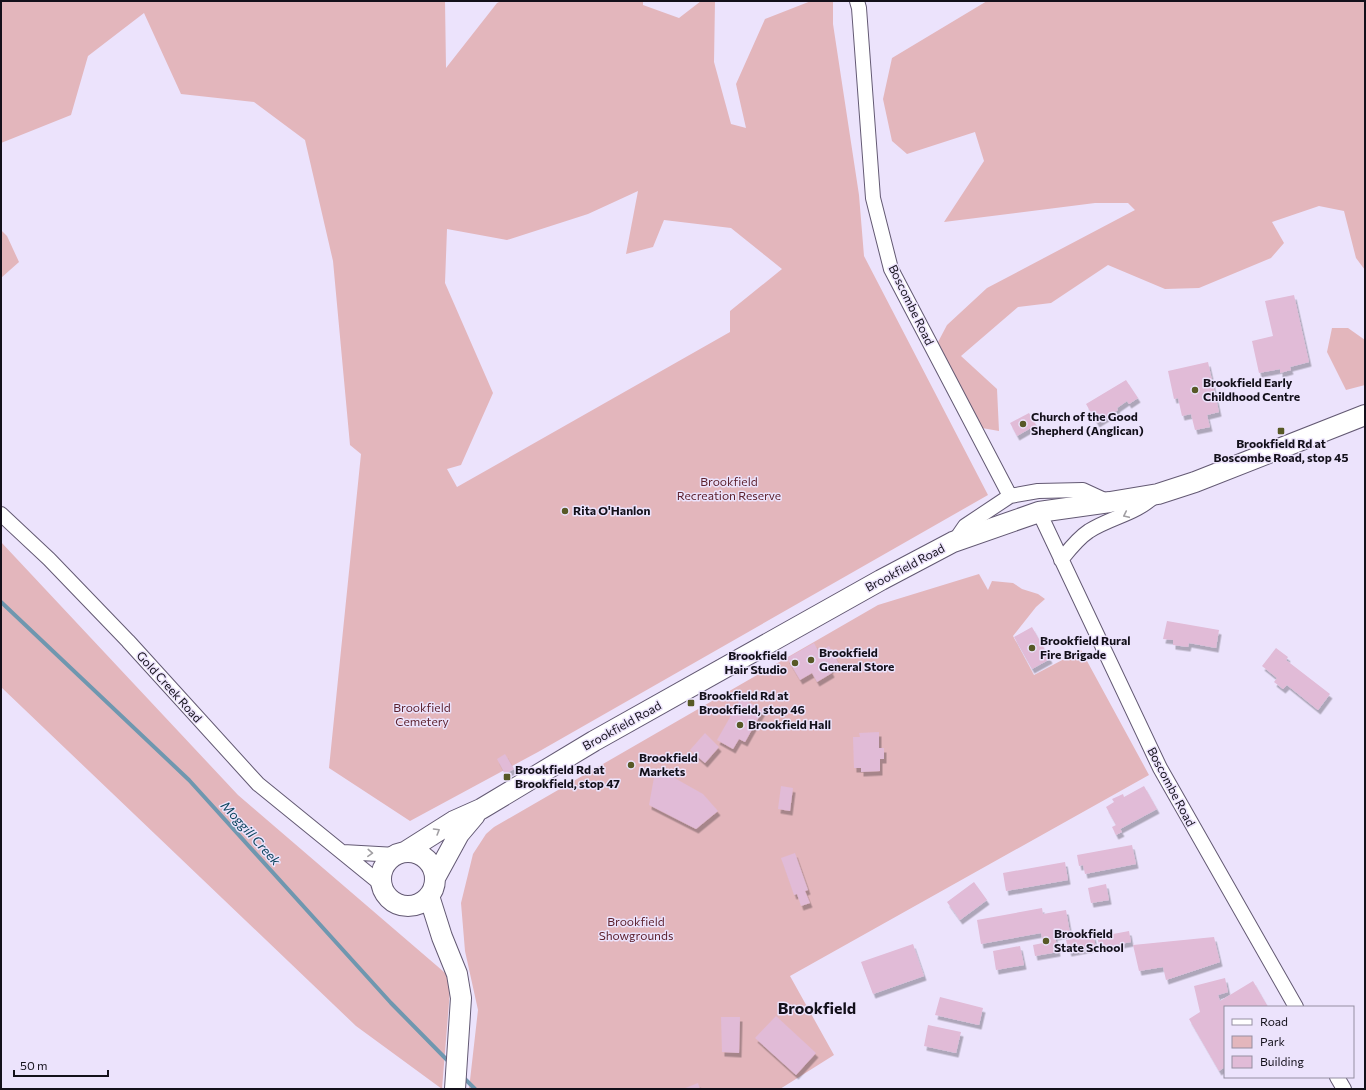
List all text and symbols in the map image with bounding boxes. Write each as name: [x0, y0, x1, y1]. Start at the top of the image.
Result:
street label: Boscombe Road: [886, 262, 937, 347]
place label: Brookfield Early Childhood Centre: [1203, 375, 1300, 403]
marker: Brookfield Early Childhood Centre: [1190, 385, 1200, 395]
place label: Church of the Good Shepherd (Anglican): [1031, 409, 1144, 437]
marker: Church of the Good Shepherd (Anglican): [1018, 419, 1028, 429]
marker: Brookfield Rd at Boscombe Road, stop 45: [1276, 426, 1286, 436]
place label: Brookfield Rd at Boscombe Road, stop 45: [1214, 436, 1348, 464]
park label: Brookfield Recreation Reserve: [677, 474, 781, 502]
place label: Rita O'Hanlon: [573, 503, 651, 517]
marker: Rita O'Hanlon: [560, 506, 570, 516]
one-way arrow: [1122, 510, 1130, 518]
street label: Brookfield Road: [863, 540, 947, 594]
place label: Brookfield Rural Fire Brigade: [1040, 633, 1131, 661]
marker: Brookfield Rural Fire Brigade: [1027, 643, 1037, 653]
place label: Brookfield General Store: [819, 645, 894, 673]
street label: Gold Creek Road: [134, 648, 205, 725]
place label: Brookfield Hair Studio: [725, 648, 787, 676]
marker: Brookfield General Store: [806, 655, 816, 665]
marker: Brookfield Hair Studio: [790, 658, 800, 668]
place label: Brookfield Rd at Brookfield, stop 46: [699, 688, 805, 716]
street label: Brookfield Road: [580, 698, 663, 752]
marker: Brookfield Rd at Brookfield, stop 46: [686, 698, 696, 708]
park label: Brookfield Cemetery: [393, 700, 451, 728]
place label: Brookfield Hall: [748, 717, 831, 731]
marker: Brookfield Hall: [735, 720, 745, 730]
street label: Boscombe Road: [1145, 745, 1199, 829]
place label: Brookfield Markets: [639, 750, 698, 778]
marker: Brookfield Markets: [626, 760, 636, 770]
place label: Brookfield Rd at Brookfield, stop 47: [515, 762, 620, 790]
marker: Brookfield Rd at Brookfield, stop 47: [502, 772, 512, 782]
water label: Moggill Creek: [218, 797, 285, 869]
one-way arrow: [433, 828, 440, 836]
one-way arrow: [367, 849, 373, 858]
park label: Brookfield Showgrounds: [599, 914, 673, 942]
place label: Brookfield State School: [1054, 926, 1124, 954]
marker: Brookfield State School: [1041, 936, 1051, 946]
district label: Brookfield: [778, 998, 856, 1017]
legend: [1224, 1006, 1354, 1078]
text: Road: [1260, 1014, 1288, 1028]
text: Park: [1260, 1034, 1286, 1048]
scale bar: [14, 1052, 108, 1078]
text: Building: [1260, 1054, 1304, 1068]
text: 50 m: [20, 1058, 48, 1072]

